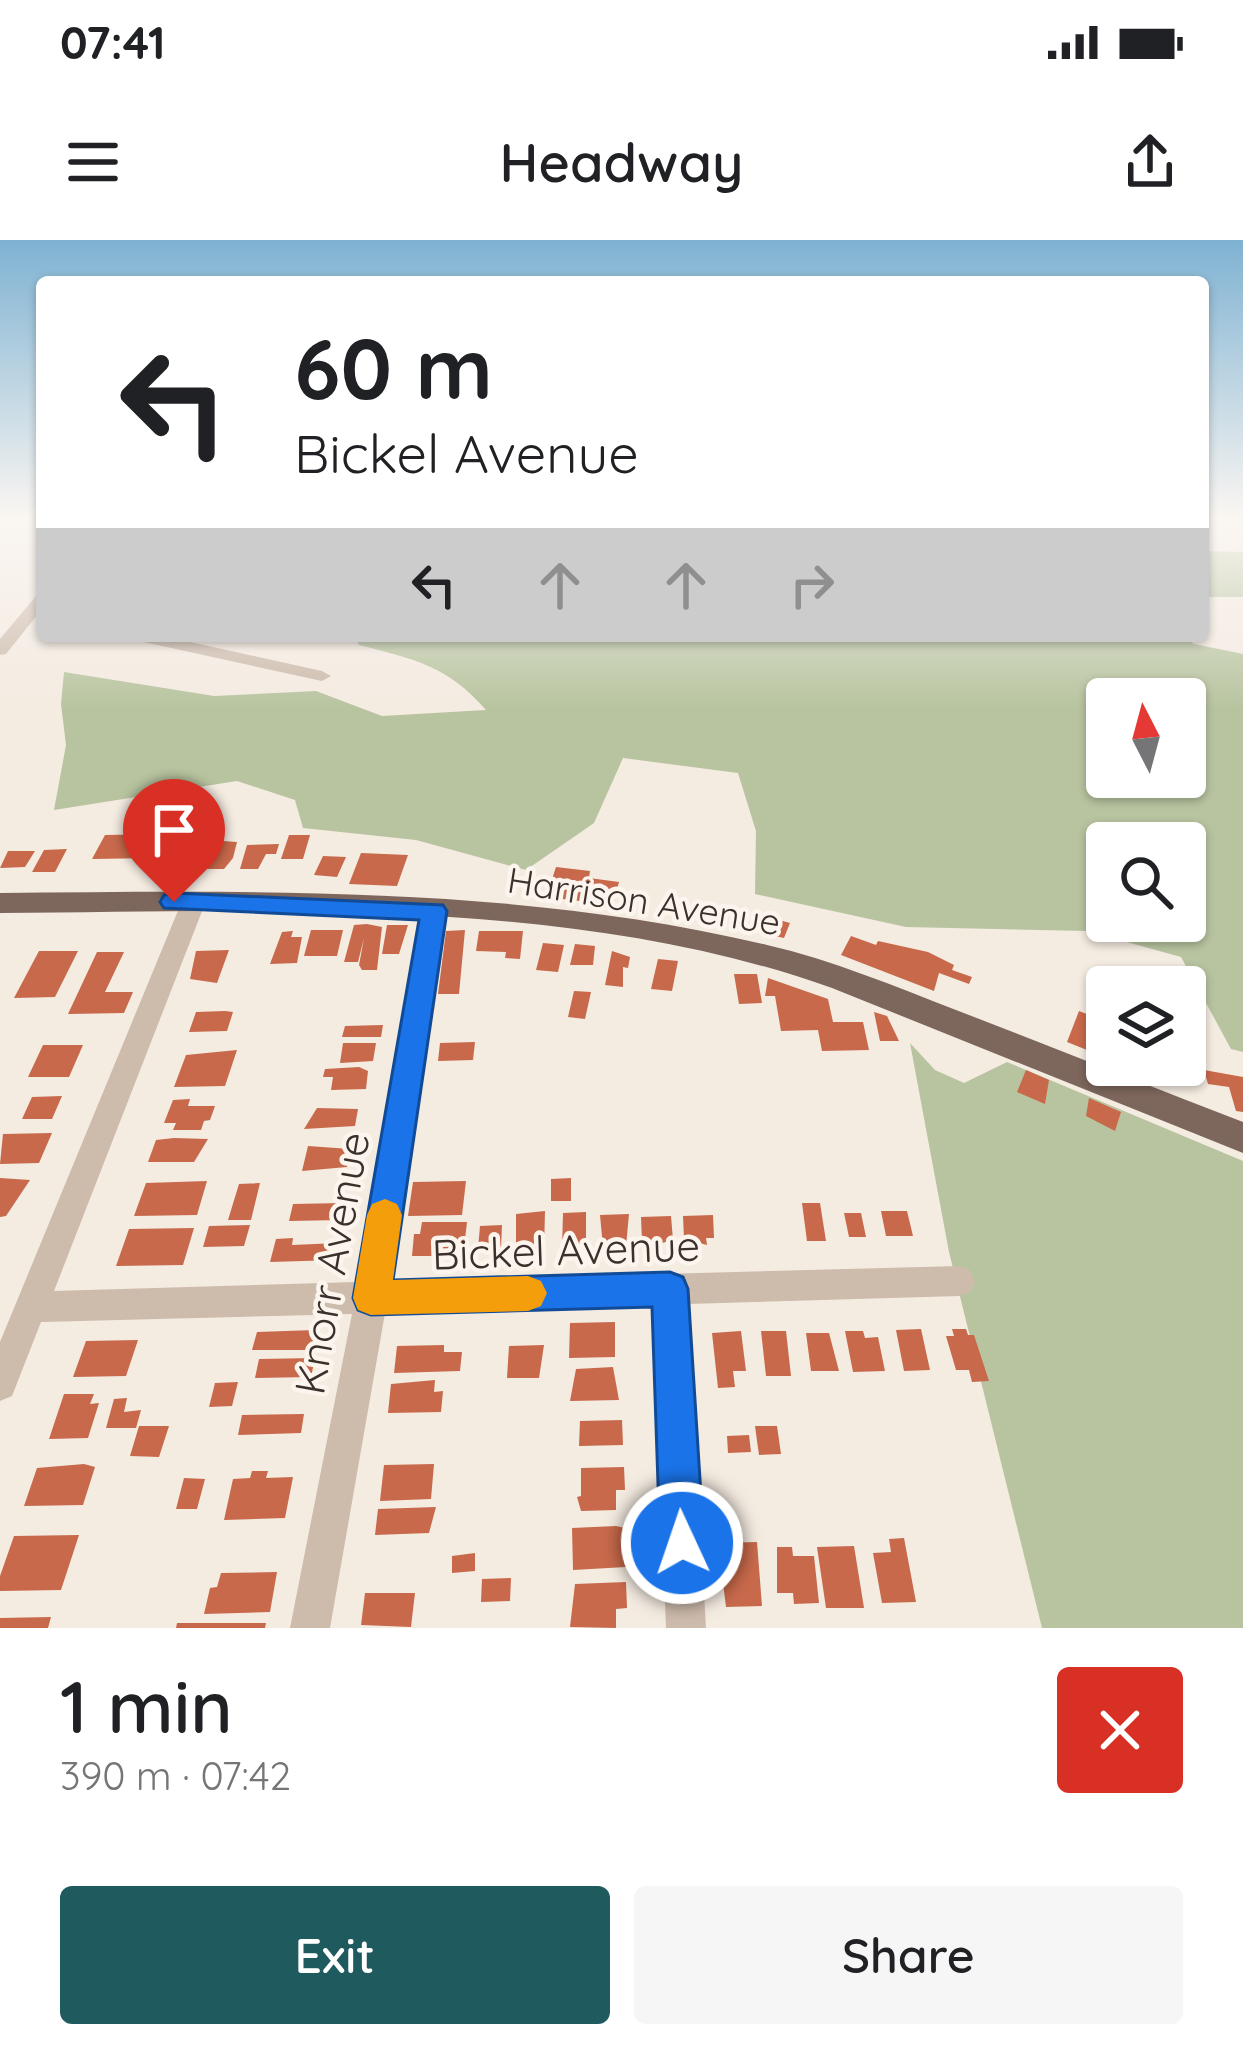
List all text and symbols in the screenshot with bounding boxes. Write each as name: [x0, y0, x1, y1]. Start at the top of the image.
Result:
text: 07:41: [60, 14, 165, 70]
text: Headway: [500, 128, 743, 196]
icon: menu: [60, 129, 126, 195]
icon: share: [1117, 129, 1183, 195]
text: 60 m: [294, 315, 493, 420]
icon: left: [96, 324, 252, 480]
text: Bickel Avenue: [294, 419, 639, 487]
icon: left: [401, 552, 467, 618]
icon: ahead: [527, 552, 593, 618]
icon: ahead: [653, 552, 719, 618]
icon: right: [779, 552, 845, 618]
north arrow: [1086, 678, 1206, 798]
map controls: [1086, 678, 1206, 1086]
pin: [123, 779, 225, 902]
icon: arrive: [141, 797, 207, 863]
button: search: [1086, 822, 1206, 942]
street label: Harrison Avenue: [504, 857, 784, 944]
button: layers: [1086, 966, 1206, 1086]
street label: Knorr Avenue: [282, 1128, 381, 1398]
street label: Bickel Avenue: [431, 1218, 701, 1281]
position arrow: [619, 1480, 745, 1606]
text: 1 min: [60, 1661, 233, 1751]
button: close: [1057, 1667, 1183, 1793]
text: 390 m · 07:42: [60, 1751, 291, 1800]
button: Exit: [60, 1886, 610, 2024]
button: Share: [634, 1886, 1183, 2024]

